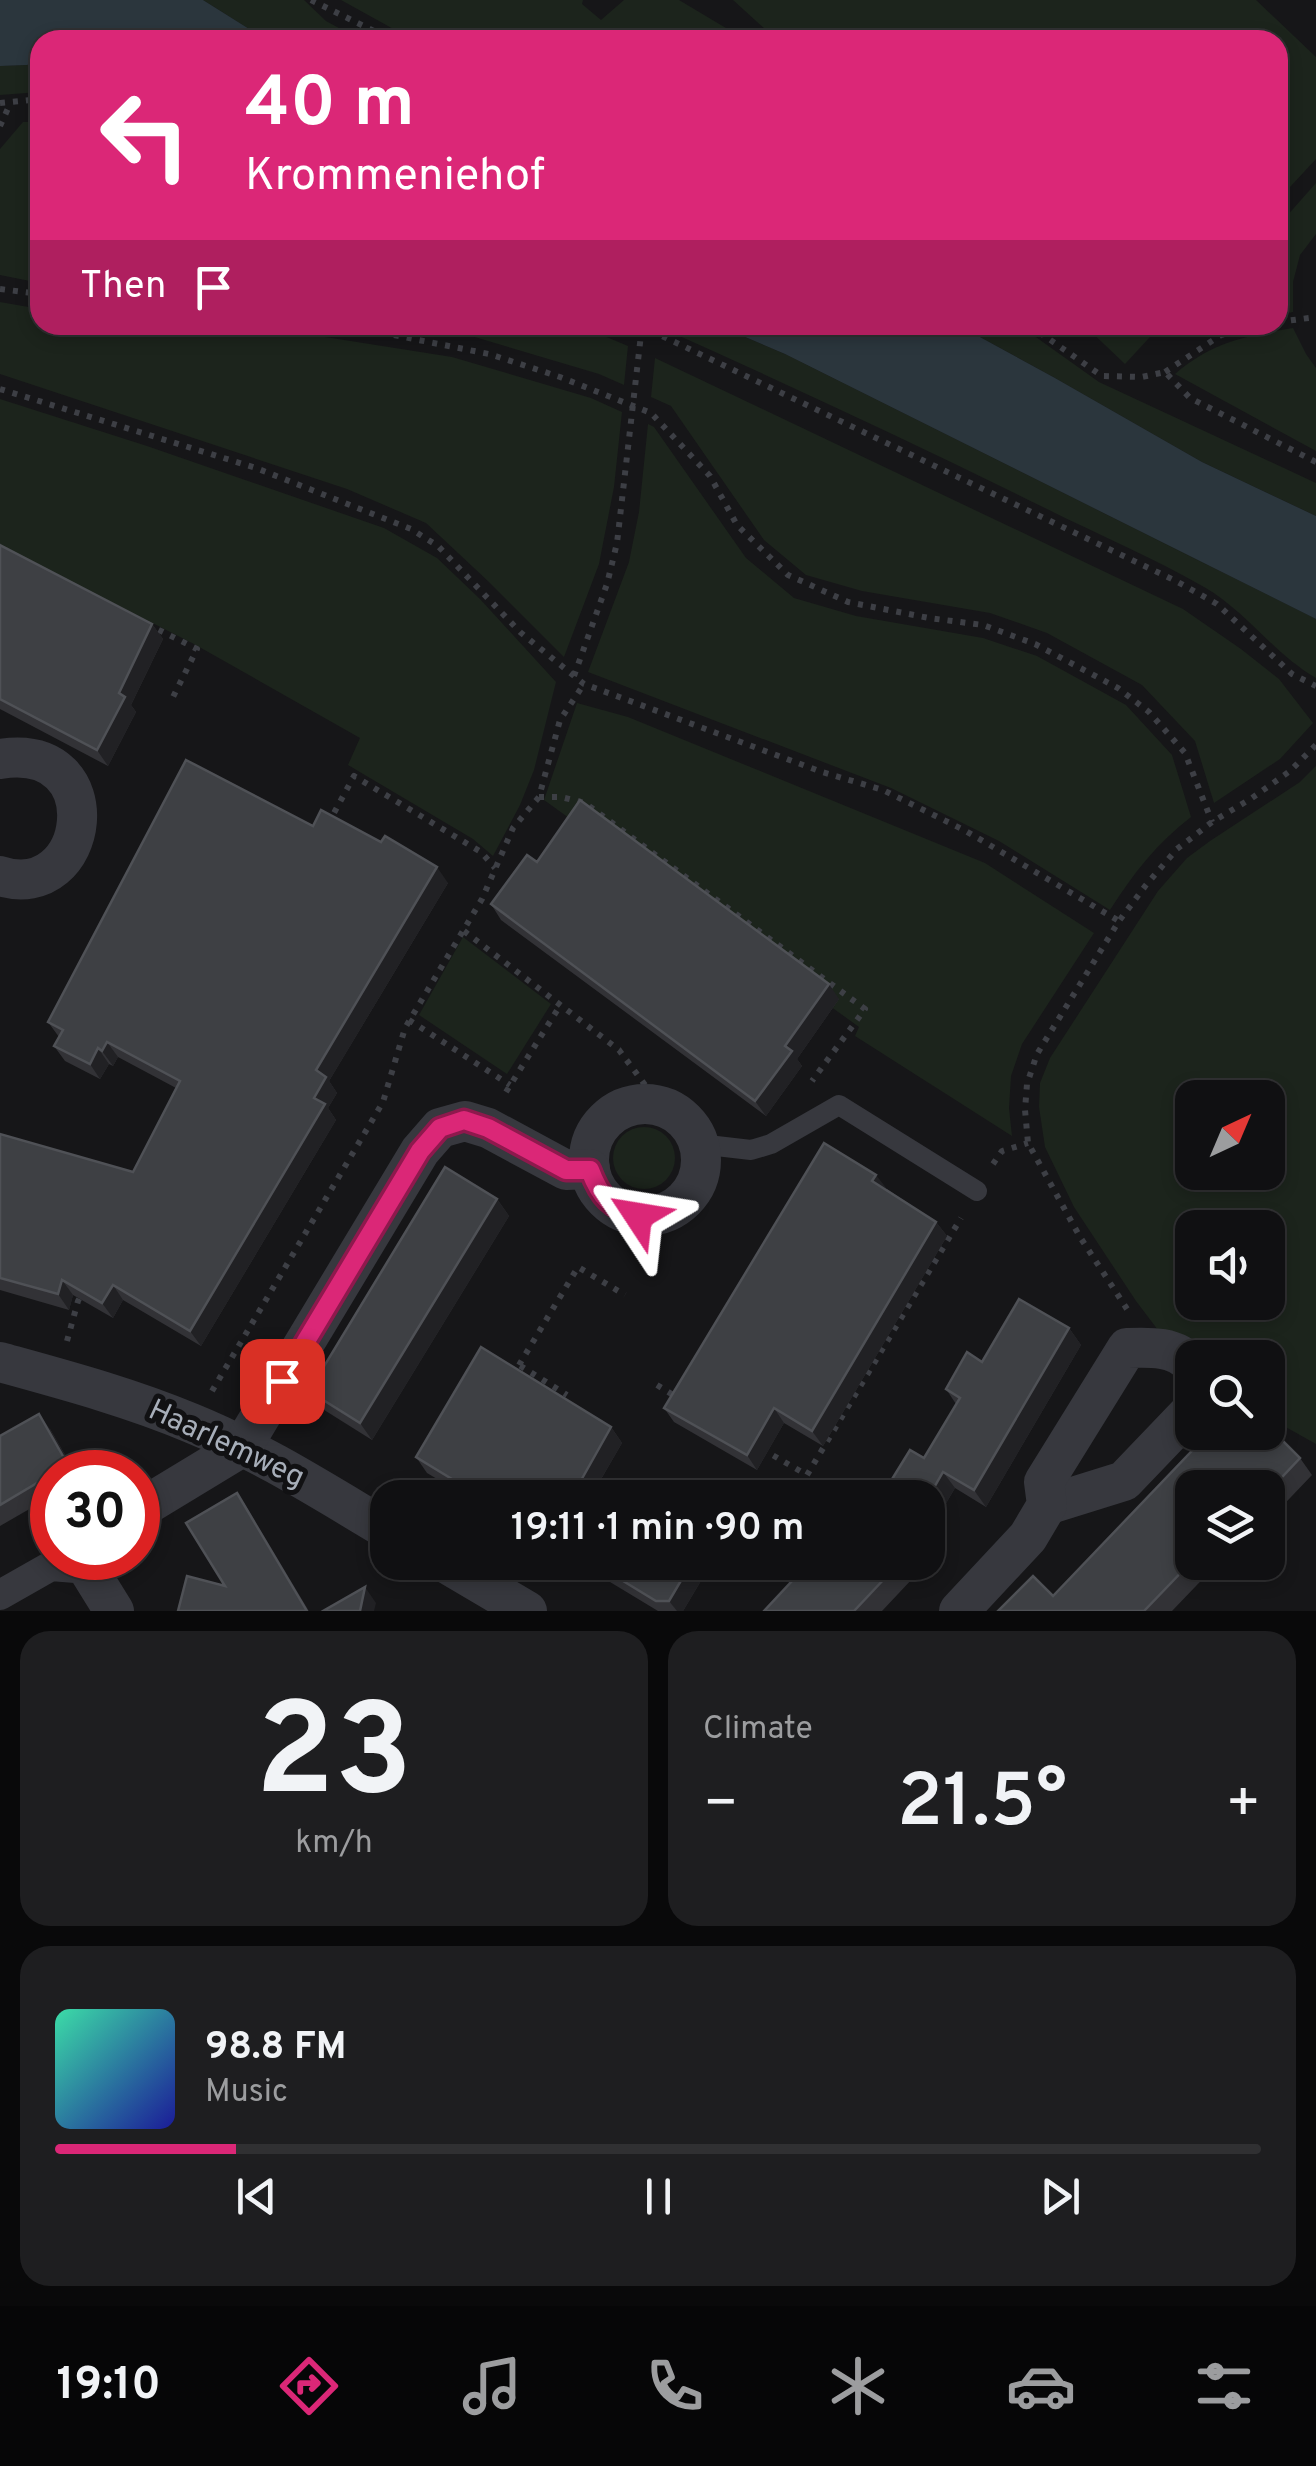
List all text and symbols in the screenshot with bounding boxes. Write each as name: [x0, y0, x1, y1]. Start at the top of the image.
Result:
text: 40 m: [245, 62, 415, 151]
icon: left: [80, 70, 210, 200]
text: Krommeniehof: [245, 149, 545, 206]
icon: arrive: [186, 260, 241, 315]
text: Then: [80, 263, 166, 312]
north arrow: [1175, 1080, 1285, 1190]
map controls: [1175, 1080, 1285, 1580]
position arrow: [586, 1164, 690, 1268]
button: sound: [1175, 1210, 1285, 1320]
pin: [240, 1339, 325, 1424]
button: search: [1175, 1340, 1285, 1450]
icon: arrive: [255, 1354, 310, 1409]
street label: Haarlemweg: [142, 1393, 310, 1497]
speed limit sign: 30: [30, 1450, 160, 1580]
button: layers: [1175, 1470, 1285, 1580]
text: 19:11 · 1 min · 90 m: [511, 1505, 804, 1554]
text: 23: [255, 1676, 413, 1841]
text: Climate: [703, 1710, 813, 1750]
text: 21.5°: [897, 1758, 1067, 1853]
text: −: [703, 1771, 738, 1841]
text: +: [1226, 1771, 1261, 1841]
text: km/h: [295, 1824, 373, 1864]
text: 98.8 FM: [205, 2024, 347, 2073]
text: Music: [205, 2073, 288, 2113]
icon: previous: [229, 2169, 284, 2224]
icon: pause: [631, 2169, 686, 2224]
icon: next: [1033, 2169, 1088, 2224]
icon: directions: [274, 2351, 344, 2421]
icon: music: [457, 2351, 527, 2421]
icon: phone: [640, 2351, 710, 2421]
icon: climate: [823, 2351, 893, 2421]
icon: car: [1006, 2351, 1076, 2421]
icon: filters: [1189, 2351, 1259, 2421]
text: 19:10: [57, 2358, 161, 2415]

